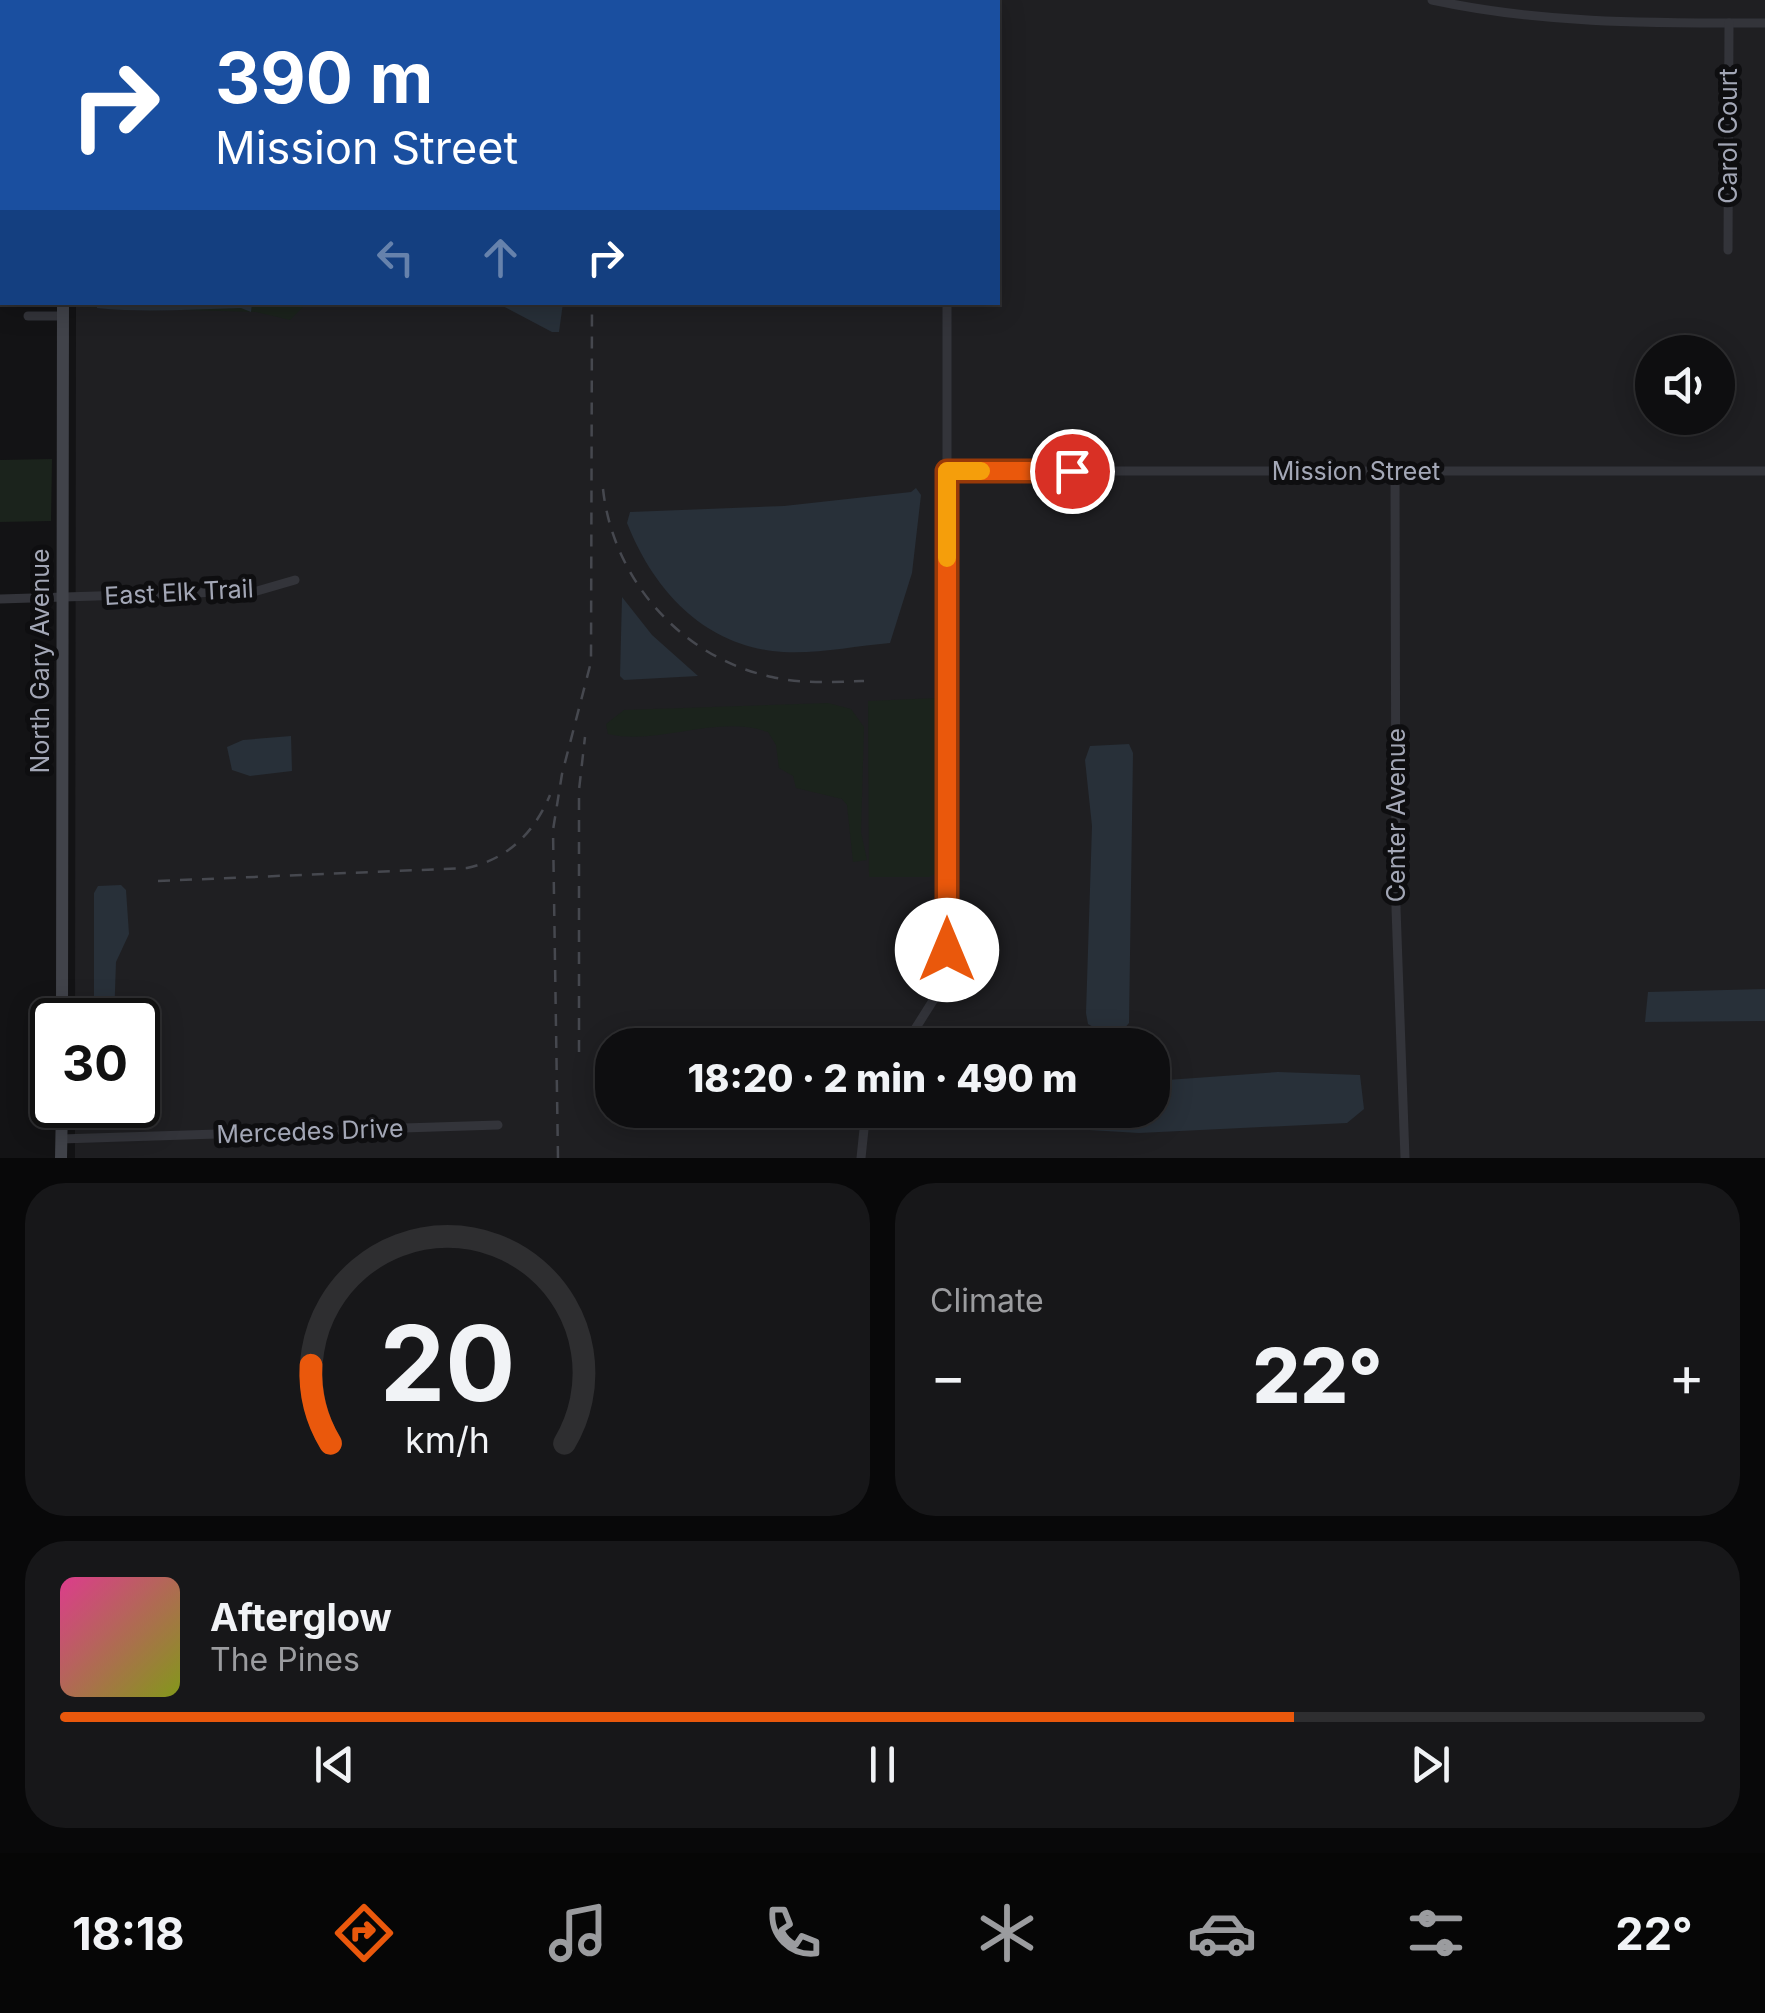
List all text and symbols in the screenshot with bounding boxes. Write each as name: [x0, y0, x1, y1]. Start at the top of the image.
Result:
text: 390 m: [215, 35, 433, 120]
icon: right: [50, 40, 180, 170]
street label: Carol Court: [1713, 68, 1743, 204]
text: Mission Street: [215, 120, 518, 175]
icon: left: [368, 230, 423, 285]
icon: ahead: [473, 230, 528, 285]
icon: right: [578, 230, 633, 285]
map controls: [1635, 335, 1735, 435]
button: sound: [1635, 335, 1735, 435]
pin: [1030, 429, 1115, 514]
icon: arrive: [1045, 444, 1100, 499]
street label: Mission Street: [1272, 456, 1440, 486]
street label: North Gary Avenue: [25, 548, 55, 774]
street label: East Elk Trail: [104, 573, 254, 611]
street label: Center Avenue: [1381, 728, 1411, 902]
position arrow: [895, 898, 999, 1002]
speed limit sign: 30: [30, 998, 160, 1128]
text: 18:20 · 2 min · 490 m: [688, 1055, 1077, 1101]
street label: Mercedes Drive: [216, 1113, 404, 1149]
text: Climate: [930, 1281, 1044, 1320]
text: 20: [380, 1300, 515, 1426]
text: 22°: [1252, 1330, 1383, 1421]
text: −: [930, 1343, 966, 1409]
text: +: [1669, 1343, 1705, 1409]
text: km/h: [405, 1418, 490, 1462]
text: Afterglow: [210, 1594, 392, 1640]
text: The Pines: [210, 1640, 360, 1679]
icon: previous: [307, 1737, 362, 1792]
icon: pause: [855, 1737, 910, 1792]
icon: next: [1403, 1737, 1458, 1792]
icon: directions: [329, 1898, 399, 1968]
icon: music: [543, 1898, 613, 1968]
icon: phone: [758, 1898, 828, 1968]
icon: climate: [972, 1898, 1042, 1968]
icon: car: [1187, 1898, 1257, 1968]
icon: filters: [1401, 1898, 1471, 1968]
text: 18:18: [72, 1906, 185, 1961]
text: 22°: [1615, 1906, 1693, 1961]

